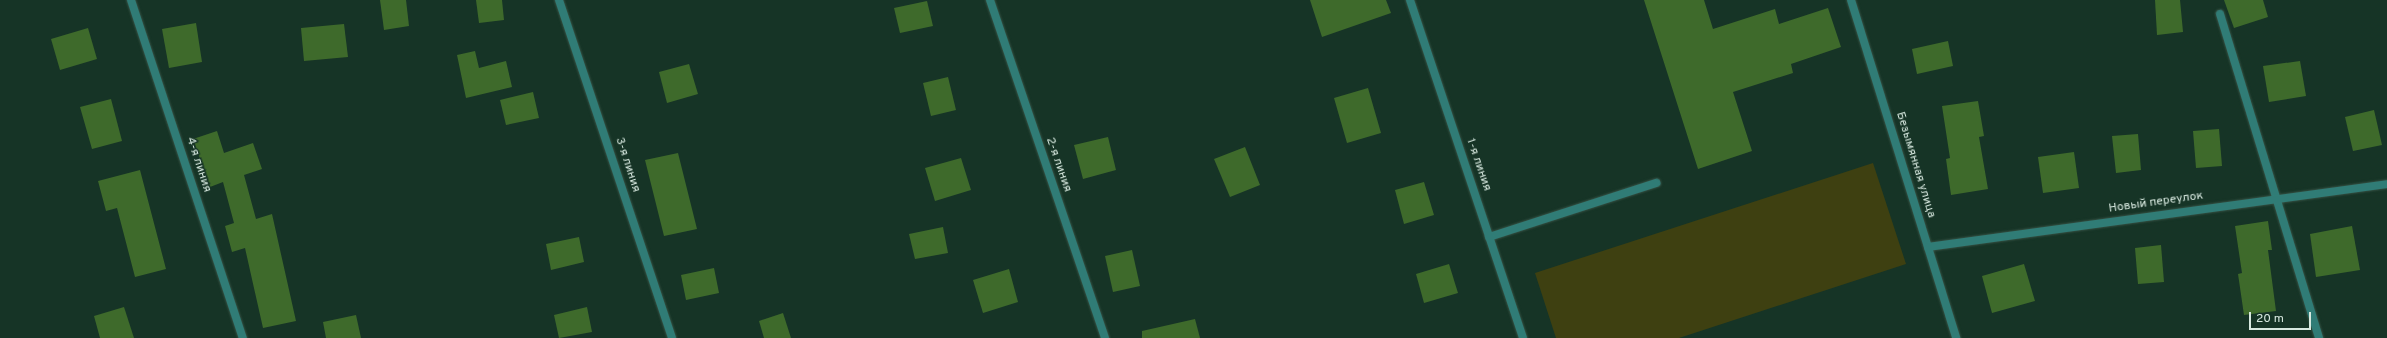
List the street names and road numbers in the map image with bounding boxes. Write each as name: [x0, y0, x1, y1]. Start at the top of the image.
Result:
street label: Безымянная улица: [1892, 110, 1938, 220]
street label: 4-я линия: [182, 136, 214, 194]
street label: 3-я линия: [611, 136, 643, 194]
street label: 2-я линия: [1042, 136, 1074, 194]
street label: 1-я линия: [1462, 137, 1494, 193]
street label: Новый переулок: [2108, 189, 2204, 217]

